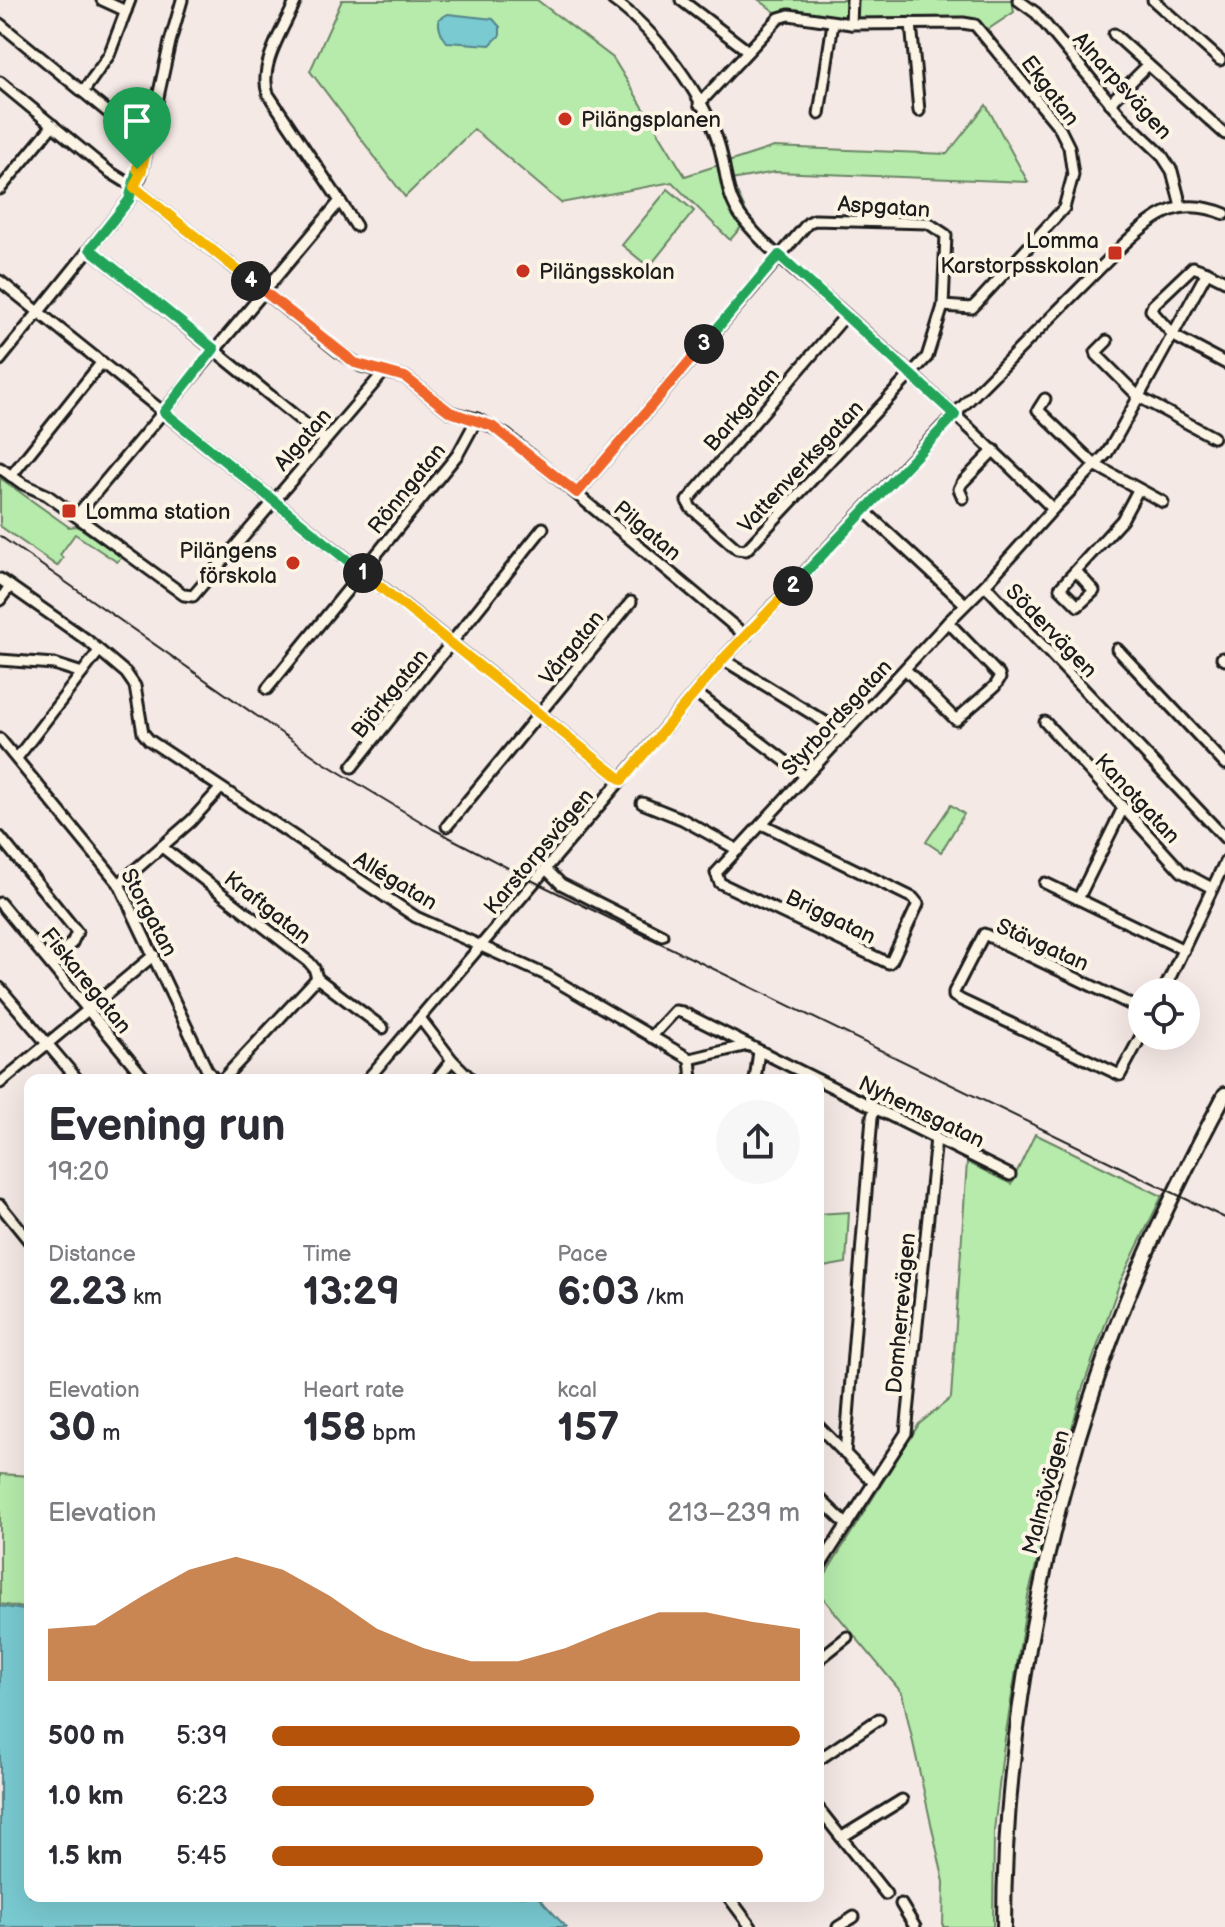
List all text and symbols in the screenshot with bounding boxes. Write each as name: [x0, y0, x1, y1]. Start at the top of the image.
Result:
street label: Alnarpsvägen: [1066, 27, 1177, 145]
street label: Ekgatan: [1015, 50, 1085, 131]
pin: [103, 87, 171, 169]
icon: arrive: [115, 99, 159, 143]
place label: Pilängsplanen: [581, 107, 721, 134]
marker: Pilängsplanen: [556, 110, 574, 128]
street label: Aspgatan: [837, 191, 931, 224]
place label: Lomma Karstorpsskolan: [940, 228, 1099, 280]
marker: Lomma Karstorpsskolan: [1106, 244, 1124, 262]
place label: Pilängsskolan: [539, 259, 675, 286]
pin: 4: [231, 261, 271, 301]
marker: Pilängsskolan: [514, 262, 532, 280]
text: 4: [245, 267, 257, 294]
pin: 3: [684, 324, 724, 364]
text: 3: [698, 330, 710, 357]
street label: Barkgatan: [698, 363, 786, 457]
street label: Vattenverksgatan: [733, 395, 870, 539]
street label: Algatan: [269, 403, 338, 477]
street label: Rönngatan: [362, 438, 452, 540]
street label: Pilgatan: [608, 495, 686, 567]
place label: Lomma station: [85, 499, 231, 526]
marker: Lomma station: [60, 502, 78, 520]
place label: Pilängens förskola: [179, 538, 277, 590]
pin: 1: [343, 553, 383, 593]
marker: Pilängens förskola: [284, 554, 302, 572]
text: 1: [358, 559, 368, 586]
pin: 2: [773, 566, 813, 606]
text: 2: [786, 572, 800, 599]
street label: Södervägen: [999, 578, 1102, 684]
street label: Vårgatan: [534, 605, 610, 691]
street label: Björkgatan: [346, 644, 434, 744]
street label: Styrbordsgatan: [776, 654, 898, 782]
street label: Kanotgatan: [1088, 748, 1185, 850]
street label: Karstorpsvägen: [479, 783, 600, 921]
street label: Allégatan: [349, 846, 442, 917]
street label: Storgatan: [114, 864, 183, 961]
street label: Kraftgatan: [218, 866, 316, 951]
street label: Briggatan: [781, 884, 880, 951]
street label: Stävgatan: [992, 913, 1093, 978]
street label: Fiskaregatan: [35, 922, 137, 1039]
map controls: [1128, 978, 1200, 1050]
button: locate: [1128, 978, 1200, 1050]
street label: Nyhemsgatan: [854, 1070, 989, 1154]
text: Evening run: [48, 1100, 285, 1153]
button: share: [716, 1100, 800, 1184]
text: 19:20: [48, 1157, 109, 1188]
street label: Domherrevägen: [881, 1232, 922, 1394]
text: Distance: [48, 1241, 136, 1268]
text: Time: [303, 1241, 351, 1268]
text: Pace: [557, 1241, 608, 1268]
text: 2.23: [48, 1268, 127, 1316]
text: 13:29: [303, 1268, 400, 1316]
text: 6:03: [557, 1268, 639, 1316]
text: km: [127, 1284, 162, 1311]
text: /km: [639, 1284, 684, 1311]
text: Elevation: [48, 1377, 140, 1404]
text: Heart rate: [303, 1377, 404, 1404]
text: kcal: [557, 1377, 597, 1404]
text: 30: [48, 1404, 96, 1452]
text: 158: [303, 1404, 367, 1452]
text: 157: [557, 1404, 619, 1452]
text: m: [96, 1420, 120, 1447]
text: bpm: [367, 1420, 416, 1447]
street label: Malmövägen: [1017, 1427, 1076, 1558]
text: Elevation: [48, 1498, 156, 1529]
text: 213–239 m: [668, 1498, 800, 1529]
text: 500 m: [48, 1721, 125, 1752]
text: 5:39: [176, 1721, 227, 1752]
text: 1.0 km: [48, 1781, 124, 1812]
text: 6:23: [176, 1781, 228, 1812]
text: 1.5 km: [48, 1841, 123, 1872]
text: 5:45: [176, 1841, 227, 1872]

